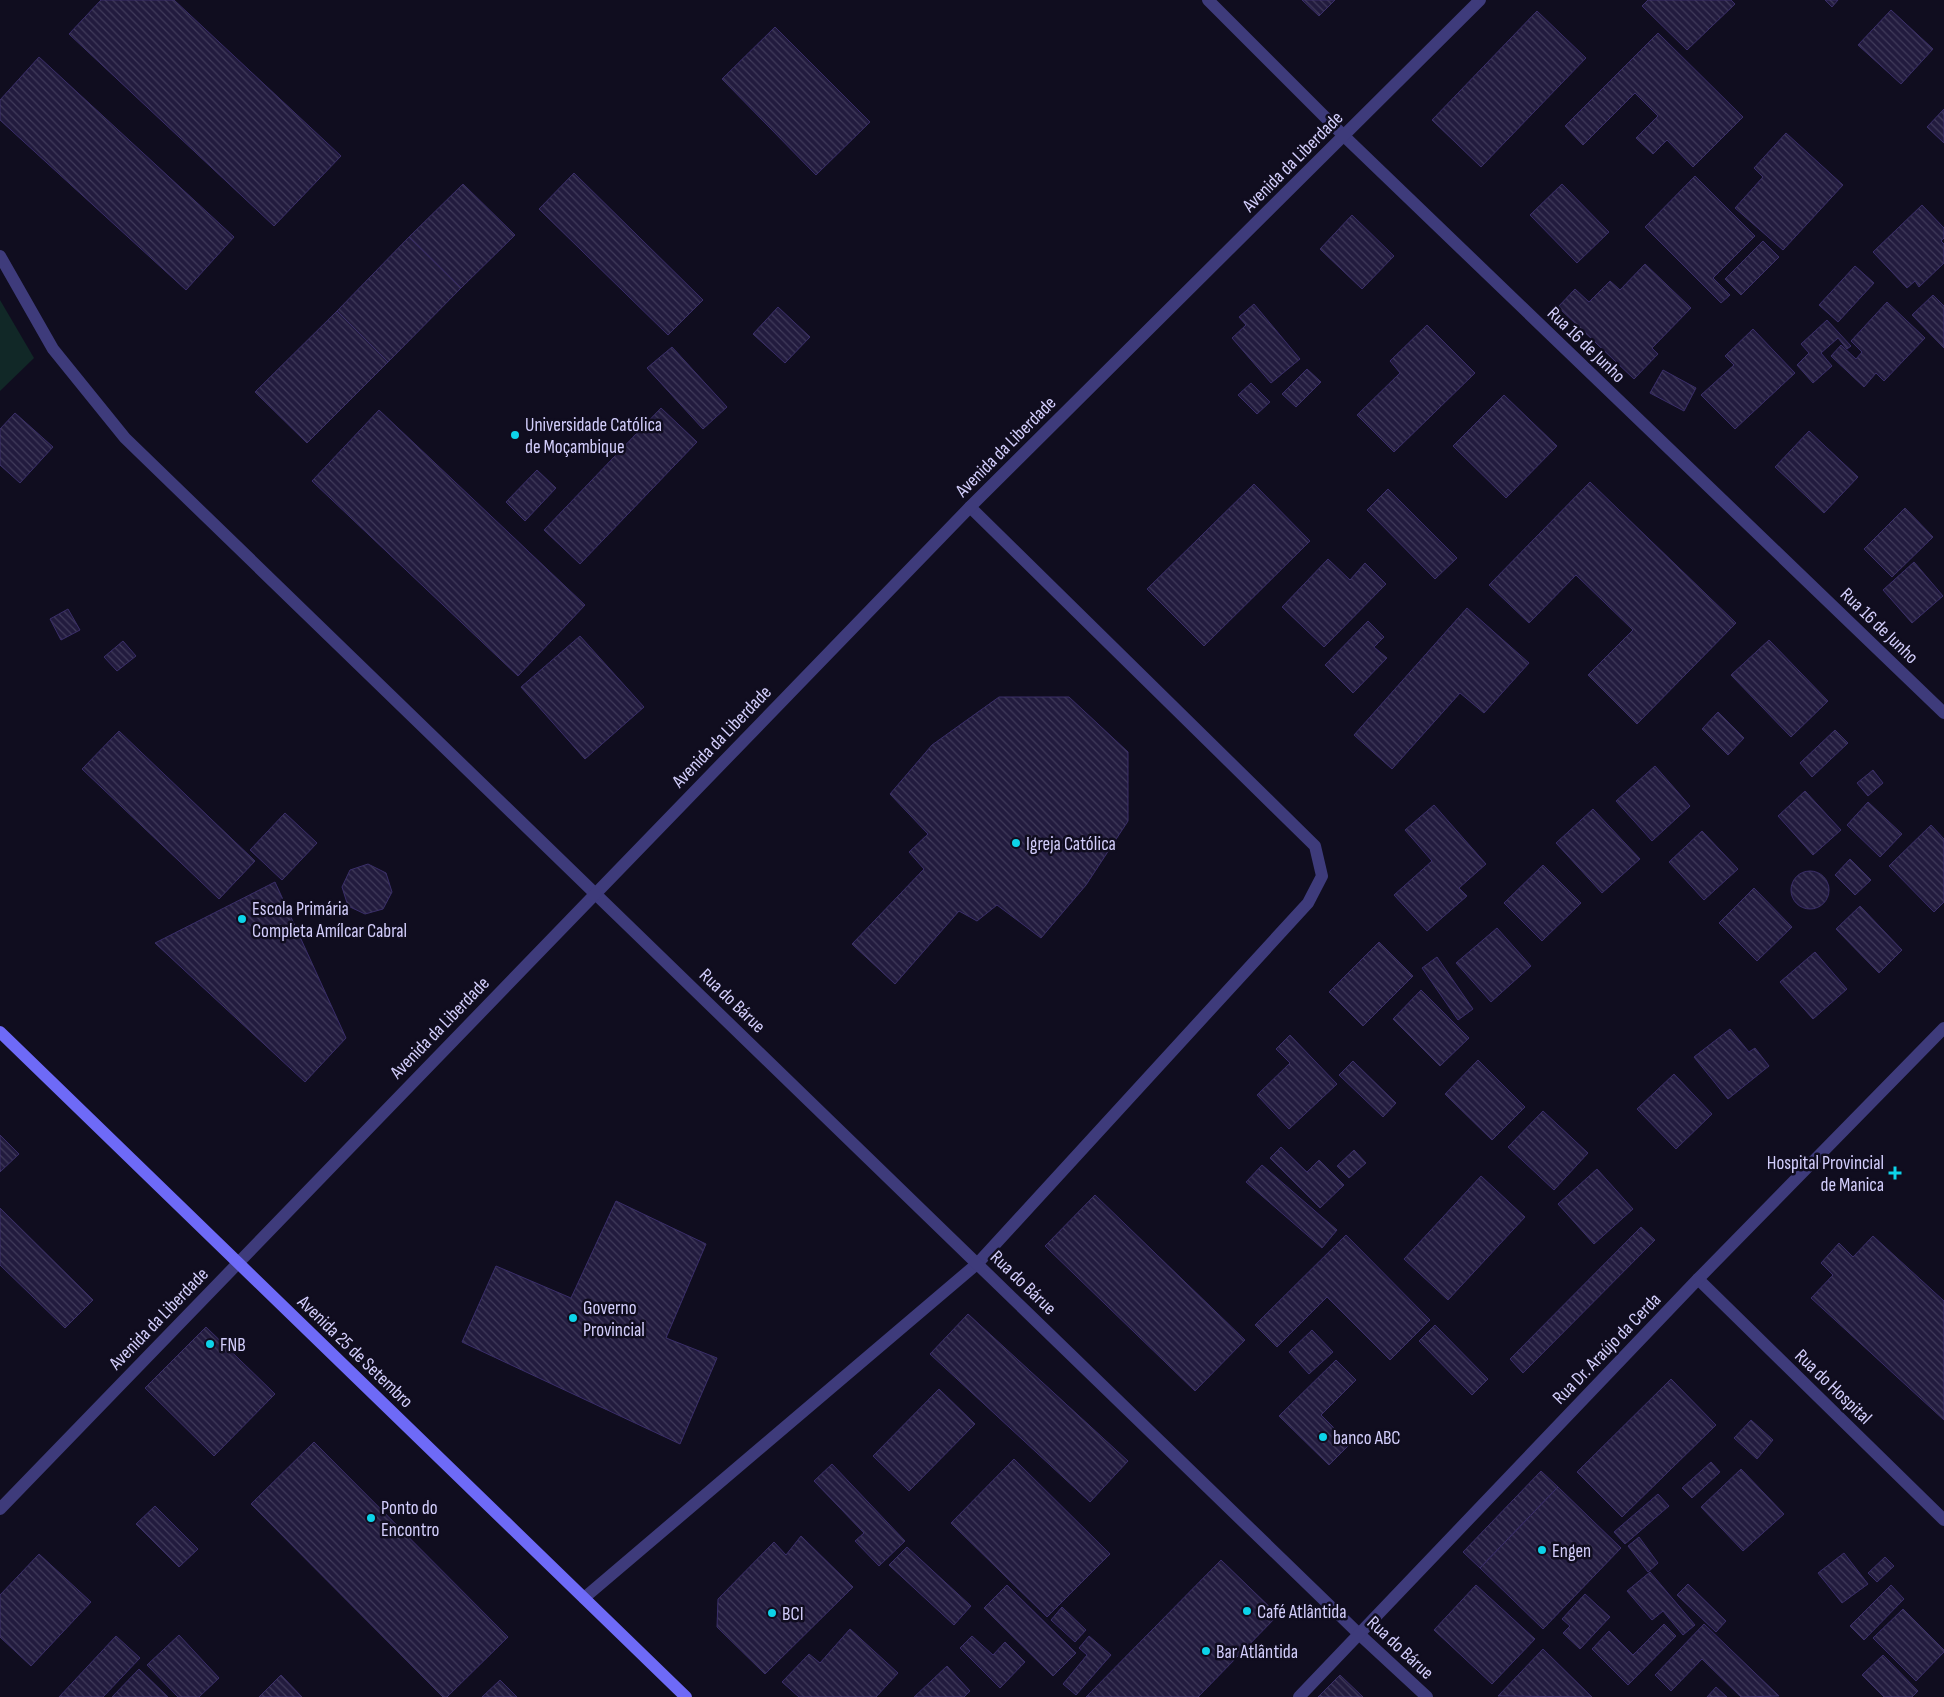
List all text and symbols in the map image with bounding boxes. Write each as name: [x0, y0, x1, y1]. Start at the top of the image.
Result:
street label: Avenida da Liberdade: [1237, 107, 1348, 218]
street label: Rua 16 de Junho: [1542, 302, 1630, 388]
street label: Avenida da Liberdade: [950, 392, 1061, 503]
place label: Universidade Católica de Moçambique: [525, 414, 662, 459]
marker: Universidade Católica de Moçambique: [509, 429, 521, 441]
street label: Rua 16 de Junho: [1835, 583, 1923, 669]
street label: Avenida da Liberdade: [667, 681, 777, 794]
place label: Igreja Católica: [1026, 833, 1116, 856]
marker: Igreja Católica: [1010, 837, 1022, 849]
place label: Escola Primária Completa Amílcar Cabral: [252, 898, 407, 943]
marker: Escola Primária Completa Amílcar Cabral: [236, 913, 248, 925]
street label: Rua do Bárue: [694, 964, 770, 1038]
street label: Avenida da Liberdade: [385, 972, 495, 1085]
place label: Hospital Provincial de Manica: [1767, 1152, 1884, 1197]
marker: Hospital Provincial de Manica: [1888, 1166, 1902, 1180]
street label: Rua do Bárue: [985, 1246, 1061, 1320]
street label: Avenida da Liberdade: [104, 1263, 214, 1376]
street label: Rua Dr. Araújo da Cerda: [1548, 1289, 1666, 1410]
street label: Avenida 25 de Setembro: [292, 1290, 418, 1413]
place label: Governo Provincial: [583, 1297, 645, 1342]
marker: Governo Provincial: [567, 1312, 579, 1324]
place label: FNB: [220, 1334, 246, 1357]
marker: FNB: [204, 1338, 216, 1350]
street label: Rua do Hospital: [1790, 1345, 1876, 1429]
place label: banco ABC: [1333, 1427, 1401, 1450]
marker: banco ABC: [1317, 1431, 1329, 1443]
place label: Ponto do Encontro: [381, 1497, 439, 1542]
marker: Ponto do Encontro: [365, 1512, 377, 1524]
place label: Engen: [1552, 1540, 1591, 1563]
marker: Engen: [1536, 1544, 1548, 1556]
place label: Café Atlântida: [1257, 1601, 1347, 1624]
place label: BCI: [782, 1603, 804, 1626]
marker: Café Atlântida: [1241, 1605, 1253, 1617]
marker: BCI: [766, 1607, 778, 1619]
street label: Rua do Bárue: [1362, 1611, 1438, 1685]
place label: Bar Atlântida: [1216, 1641, 1298, 1664]
marker: Bar Atlântida: [1200, 1645, 1212, 1657]

